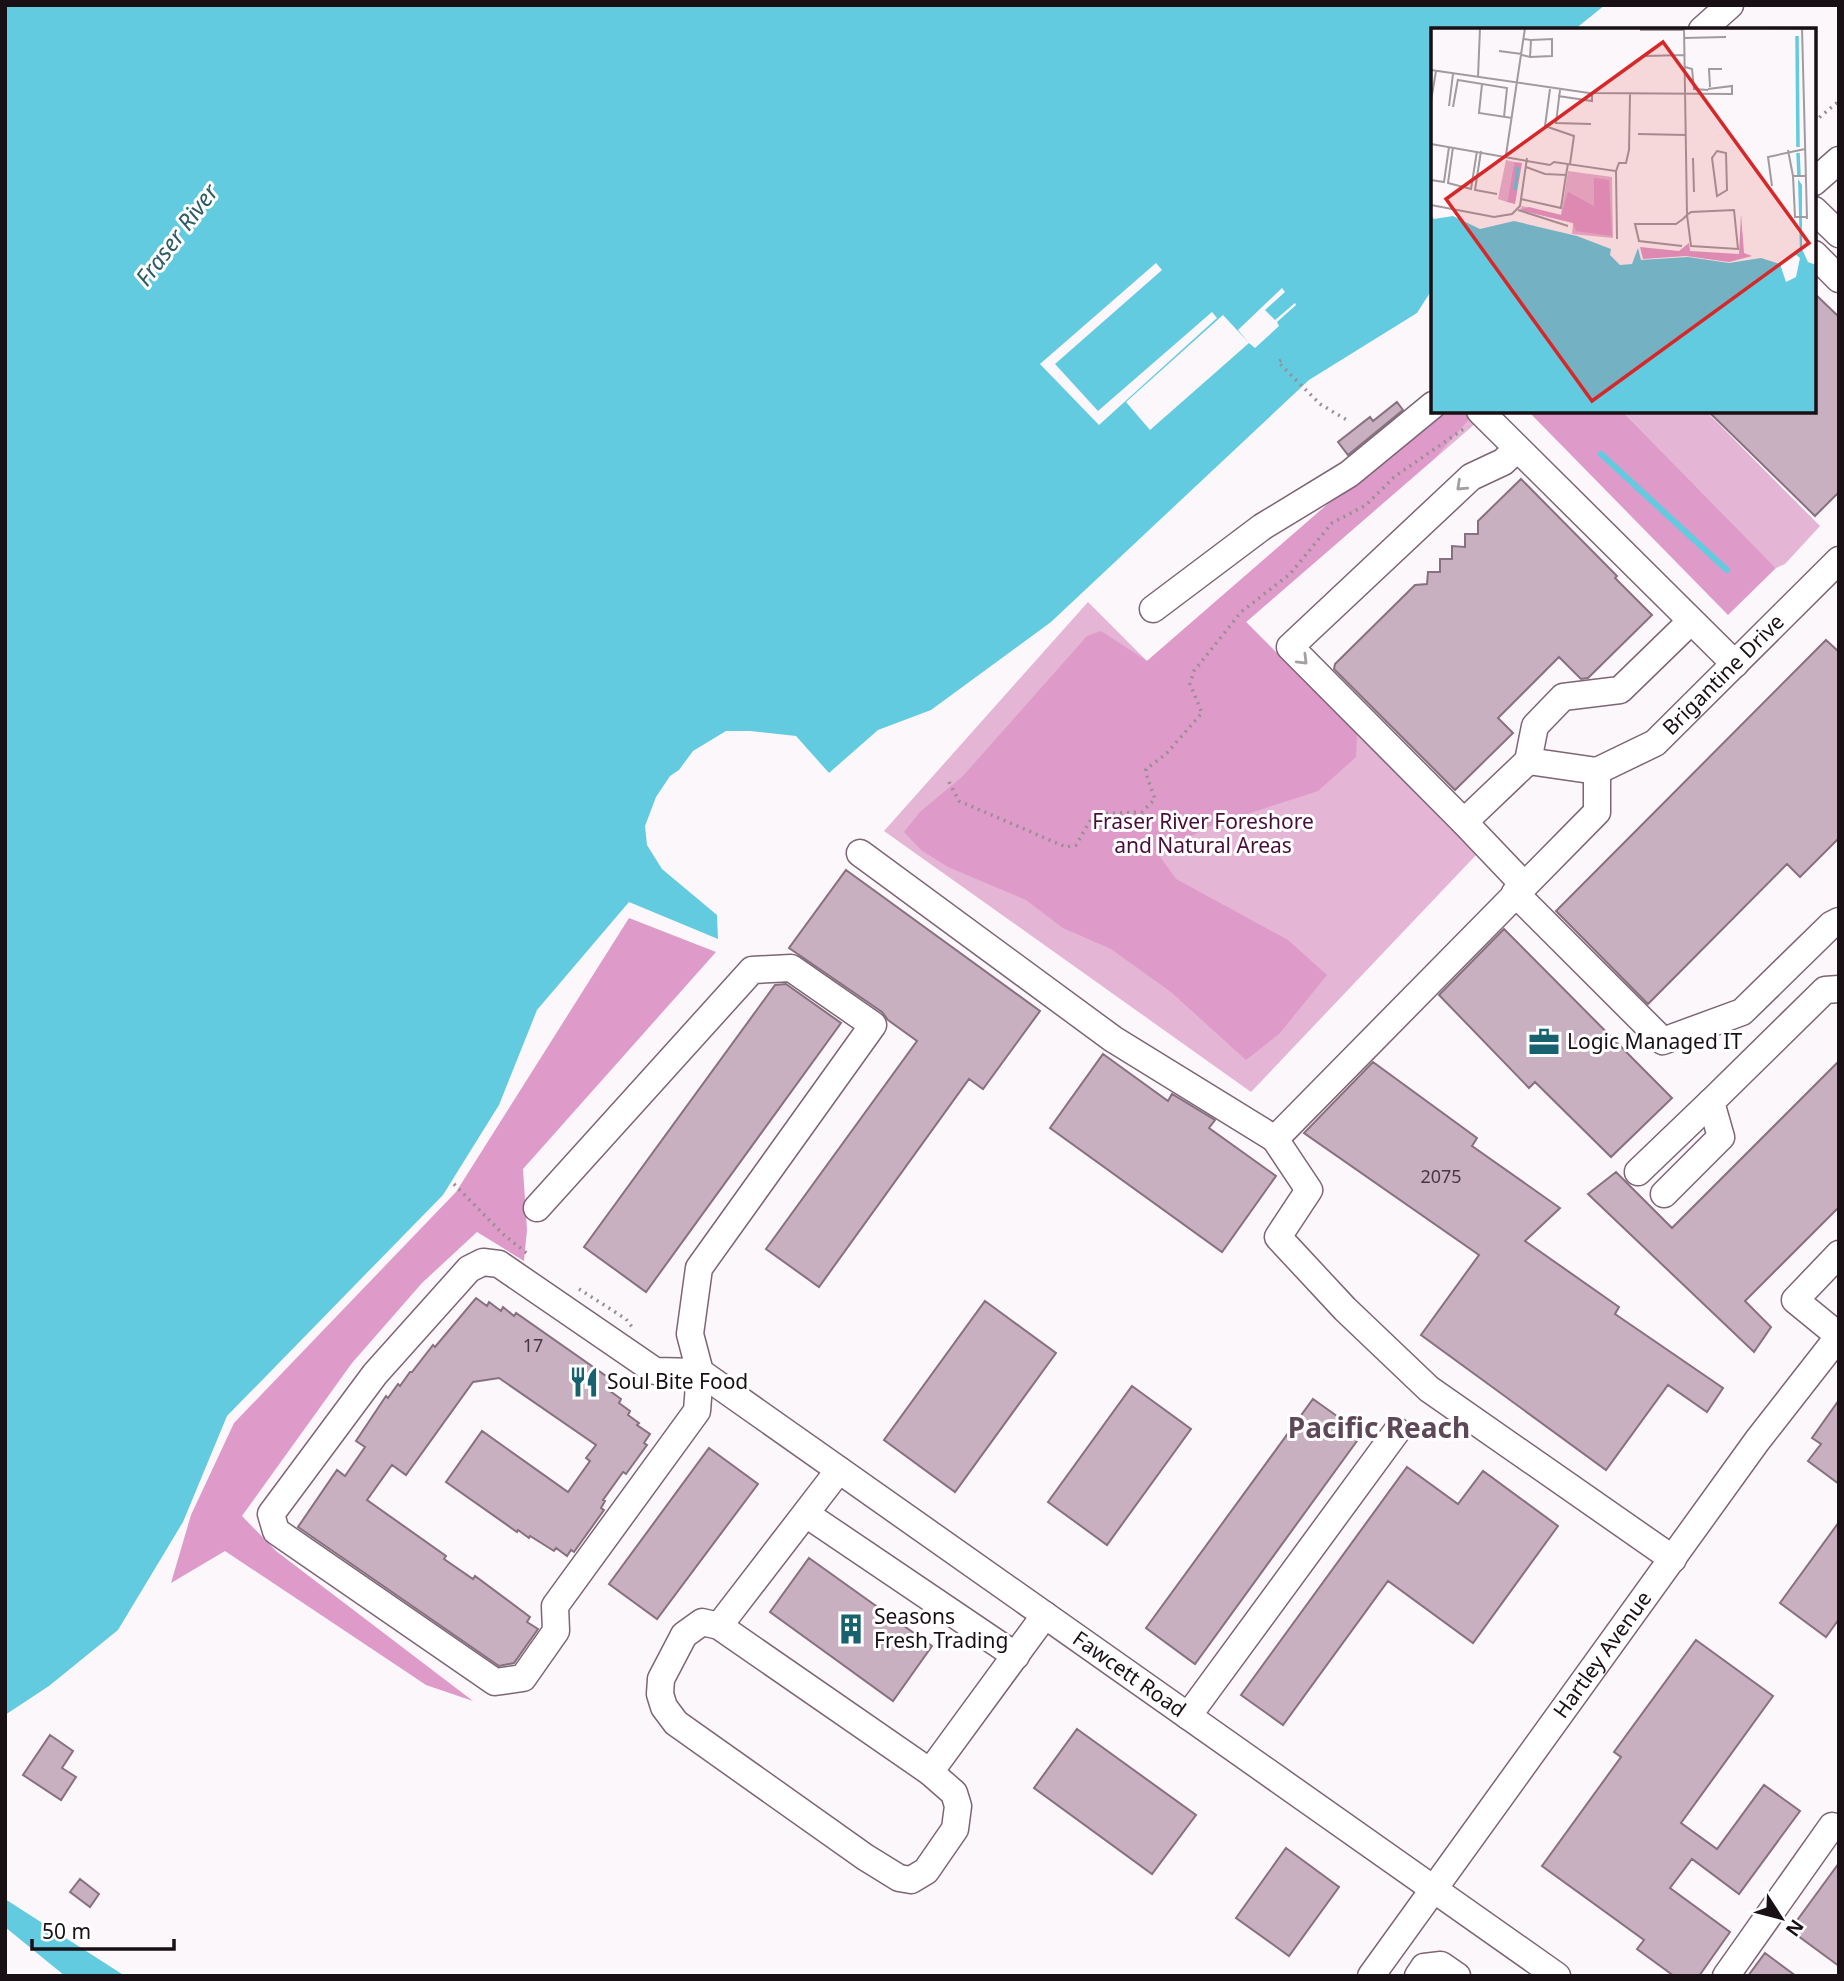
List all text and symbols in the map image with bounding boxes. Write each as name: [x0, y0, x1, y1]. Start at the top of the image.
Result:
inset map: [1431, 28, 1816, 413]
water label: Fraser River: [127, 176, 226, 292]
one-way arrow: [1456, 478, 1469, 490]
street label: Brigantine Drive: [1656, 608, 1790, 741]
one-way arrow: [1294, 651, 1307, 664]
park label: Fraser River Foreshore and Natural Areas: [1092, 807, 1314, 859]
office icon: Logic Managed IT: [1527, 1025, 1561, 1059]
place label: Logic Managed IT: [1567, 1027, 1742, 1055]
house number: 2075: [1420, 1164, 1462, 1188]
house number: 17: [523, 1333, 543, 1357]
restaurant icon: Soul Bite Food: [567, 1365, 601, 1399]
place label: Soul Bite Food: [607, 1367, 748, 1395]
district label: Pacific Reach: [1288, 1408, 1470, 1446]
street label: Hartley Avenue: [1547, 1585, 1657, 1723]
place label: Seasons Fresh Trading: [874, 1602, 1008, 1654]
building icon: Seasons Fresh Trading: [834, 1612, 868, 1646]
street label: Fawcett Road: [1068, 1624, 1192, 1723]
north arrow: [1746, 1883, 1816, 1953]
scale bar: [32, 1908, 173, 1952]
text: N: [1780, 1914, 1810, 1942]
text: 50 m: [42, 1917, 91, 1945]

